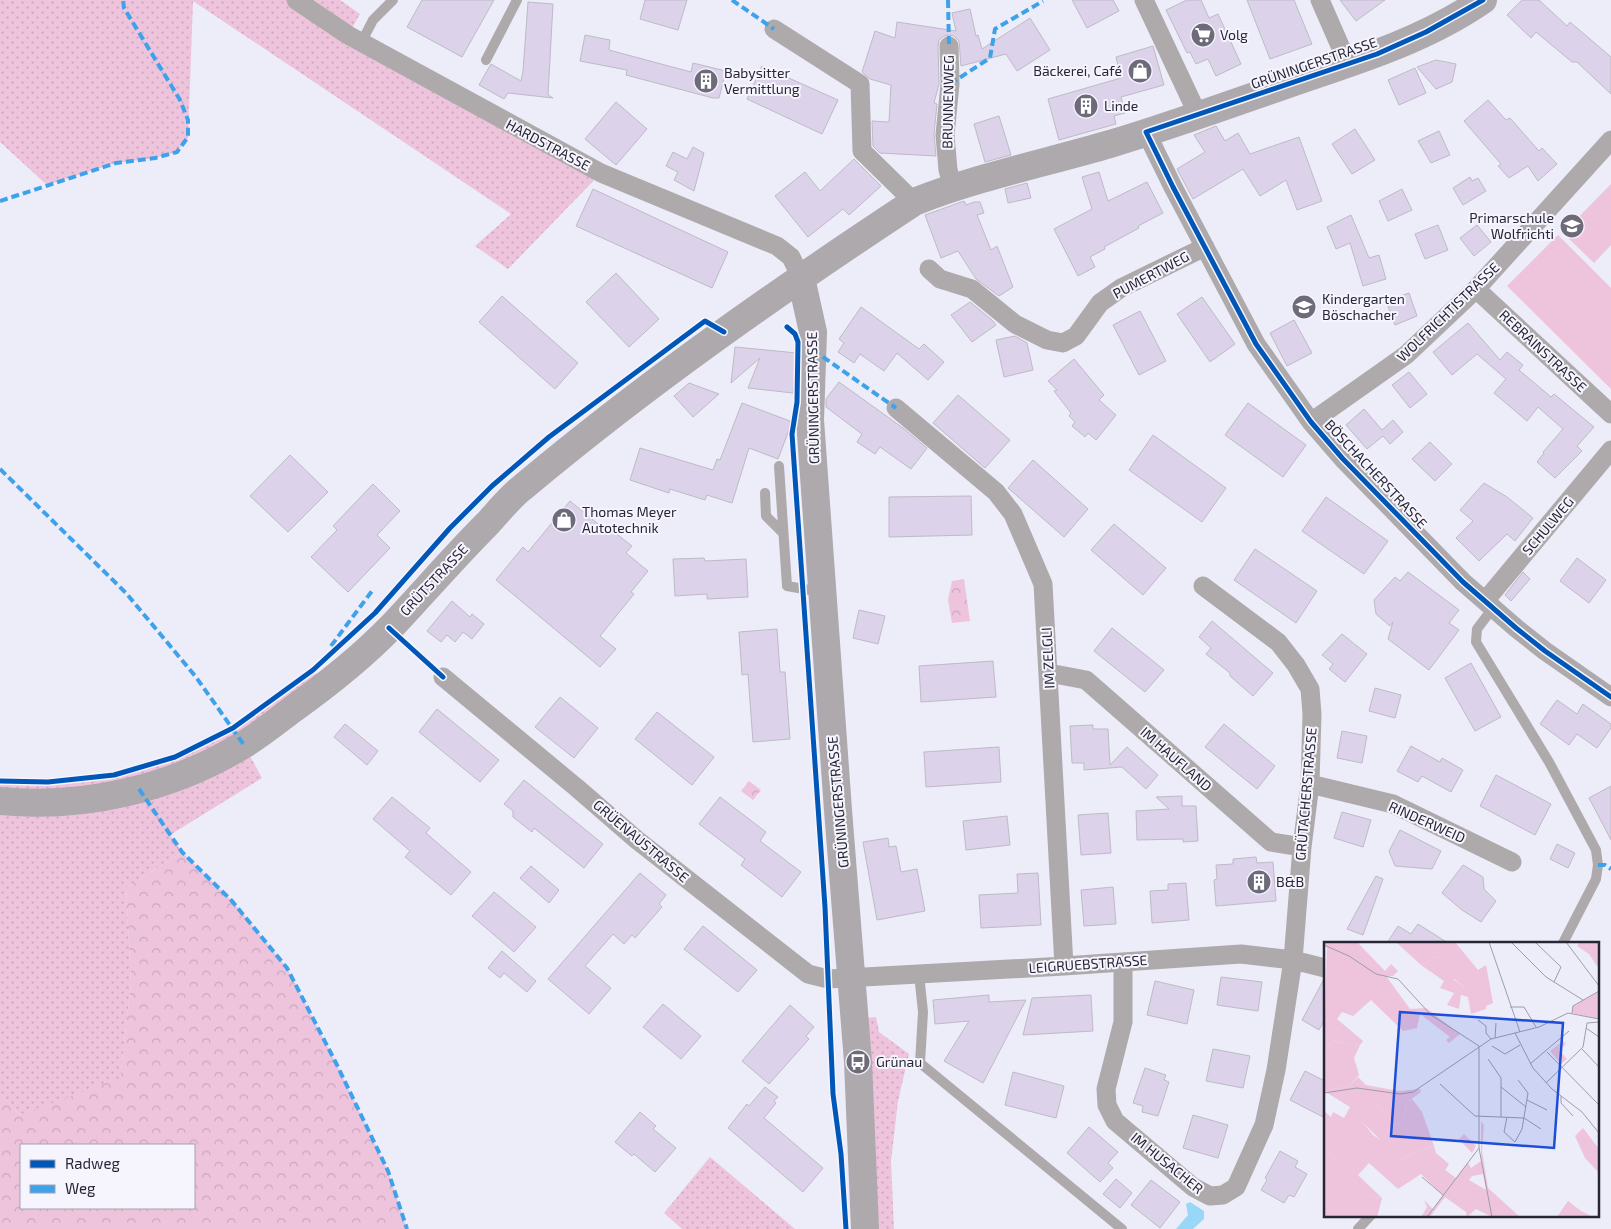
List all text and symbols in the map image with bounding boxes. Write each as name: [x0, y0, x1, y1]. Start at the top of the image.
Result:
supermarket icon: Volg: [1190, 22, 1216, 48]
place label: Volg: [1220, 26, 1248, 43]
street label: GRÜNINGERSTRASSE: [1248, 33, 1379, 92]
street label: BRUNNENWEG: [938, 55, 957, 149]
shop icon: Bäckerei, Café: [1127, 58, 1153, 84]
place label: Bäckerei, Café: [1033, 62, 1122, 79]
place label: Babysitter Vermittlung: [724, 64, 800, 97]
building icon: Babysitter Vermittlung: [693, 68, 719, 94]
building icon: Linde: [1073, 93, 1099, 119]
place label: Linde: [1104, 97, 1138, 114]
street label: HARDSTRASSE: [503, 115, 593, 174]
place label: Primarschule Wolfrichti: [1469, 209, 1554, 242]
school or university icon: Primarschule Wolfrichti: [1559, 213, 1585, 239]
street label: PUMERTWEG: [1110, 247, 1192, 302]
street label: WOLFRICHTISTRASSE: [1393, 258, 1502, 365]
place label: Kindergarten Böschacher: [1322, 290, 1405, 323]
school or university icon: Kindergarten Böschacher: [1291, 294, 1317, 320]
street label: REBRAINSTRASSE: [1496, 306, 1591, 395]
street label: GRÜNINGERSTRASSE: [803, 332, 822, 464]
street label: BÖSCHACHERSTRASSE: [1322, 416, 1431, 532]
street label: SCHULWEG: [1518, 493, 1577, 558]
place label: Thomas Meyer Autotechnik: [582, 503, 677, 536]
shop icon: Thomas Meyer Autotechnik: [551, 507, 577, 533]
street label: GRÜTSTRASSE: [396, 540, 471, 619]
street label: IM ZELGLI: [1037, 627, 1058, 689]
street label: IM HAUFLAND: [1137, 723, 1215, 794]
street label: GRÜTACHERSTRASSE: [1291, 727, 1320, 861]
street label: GRÜNINGERSTRASSE: [823, 735, 852, 869]
street label: GRÜENAUSTRASSE: [590, 796, 693, 886]
street label: RINDERWEID: [1386, 797, 1468, 846]
building icon: B&B: [1246, 869, 1272, 895]
place label: B&B: [1276, 873, 1304, 890]
inset map: [1324, 942, 1598, 1216]
street label: LEIGRUEBSTRASSE: [1028, 951, 1148, 976]
bus stop icon: Grünau: [845, 1049, 871, 1075]
place label: Grünau: [876, 1053, 922, 1070]
street label: IM HUSACHER: [1128, 1128, 1207, 1197]
legend: [20, 1144, 195, 1209]
text: Radweg: [65, 1154, 120, 1172]
text: Weg: [65, 1179, 96, 1197]

